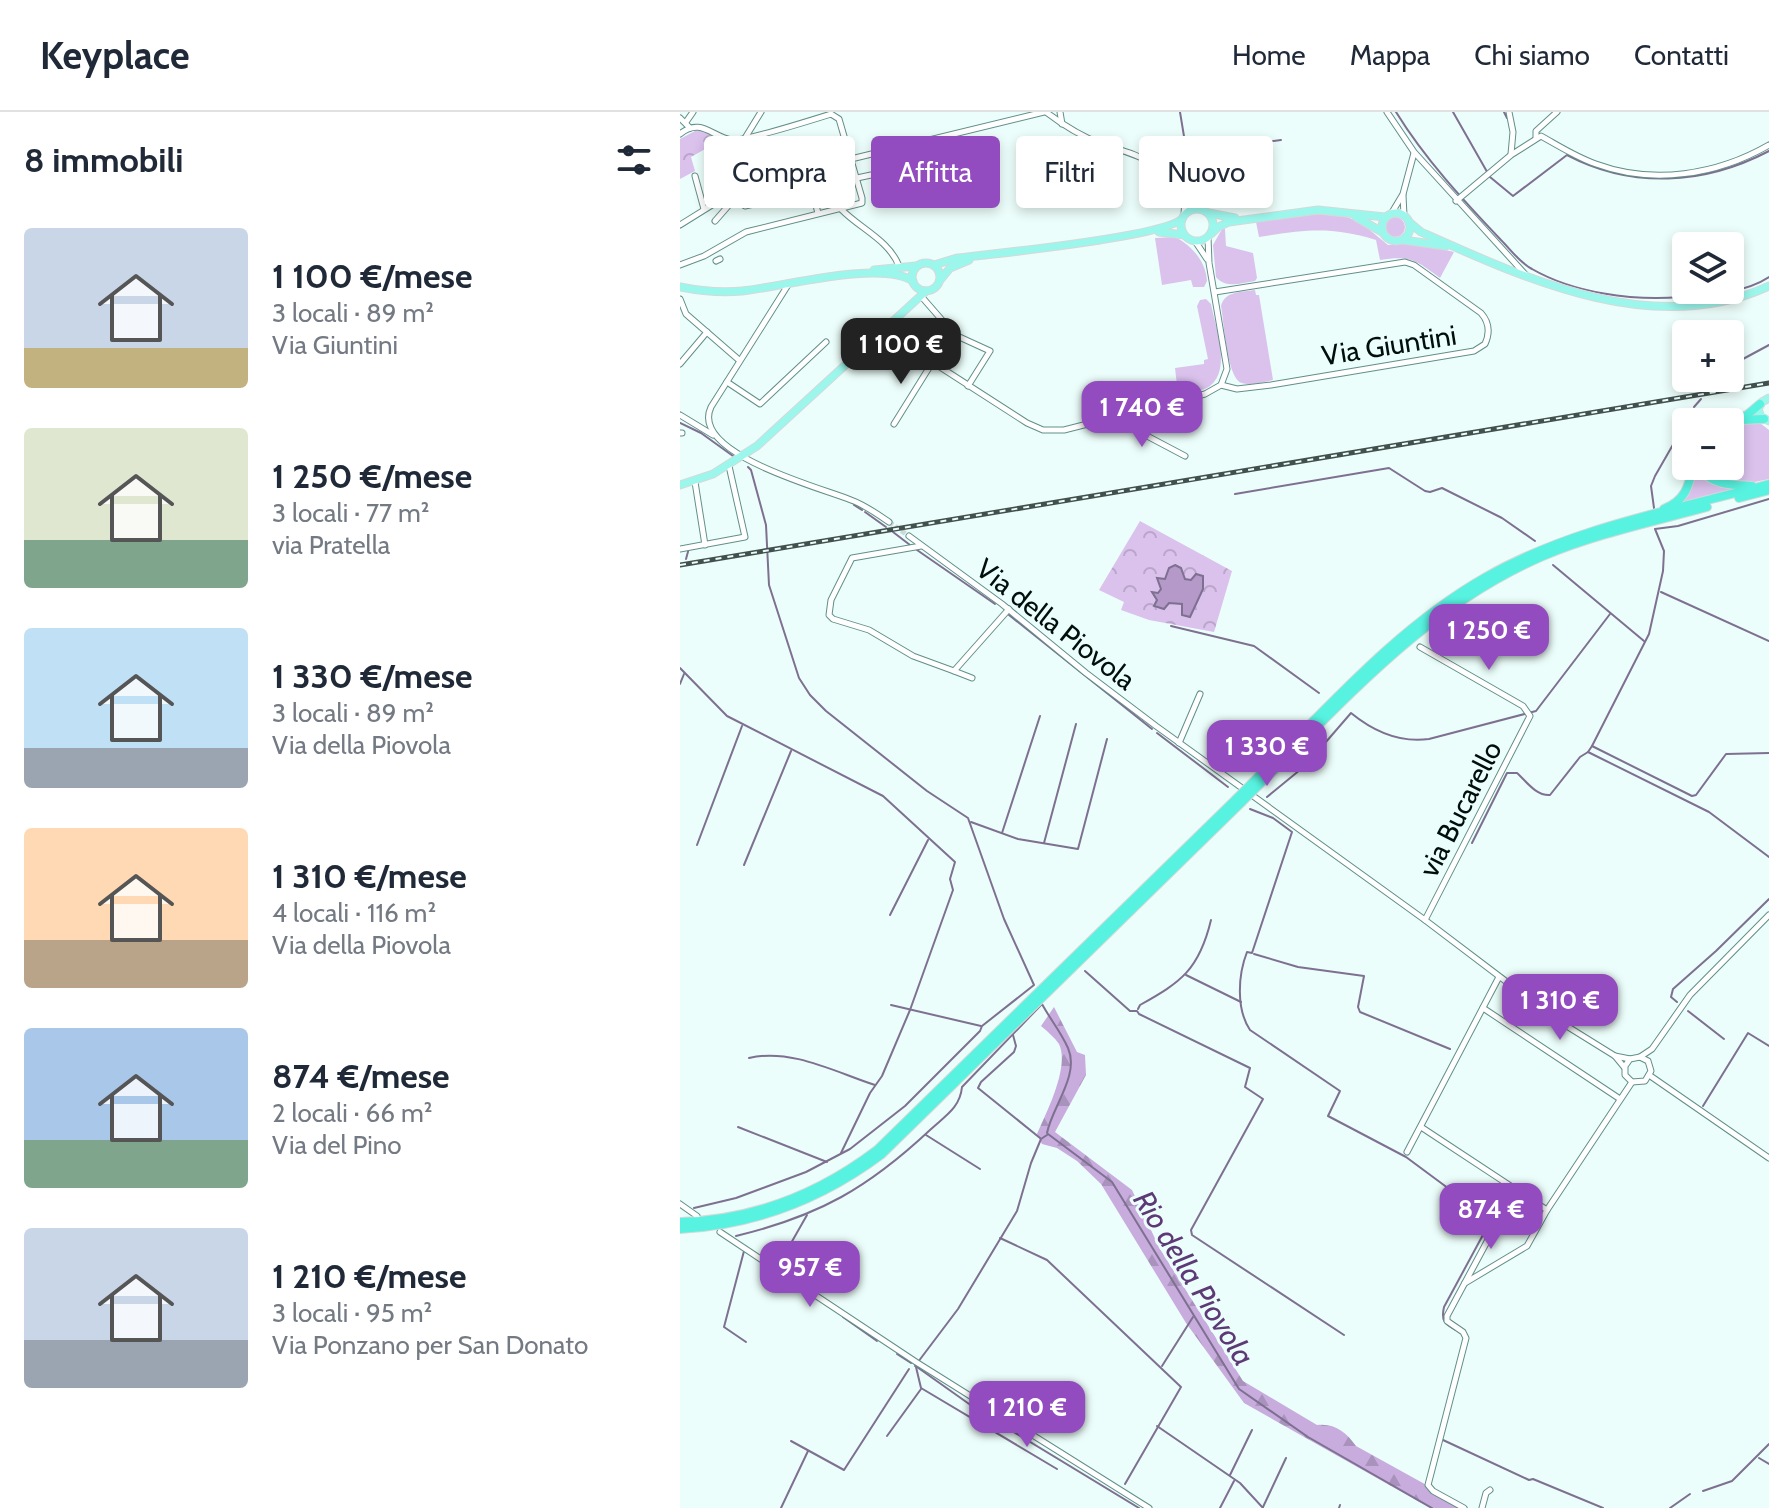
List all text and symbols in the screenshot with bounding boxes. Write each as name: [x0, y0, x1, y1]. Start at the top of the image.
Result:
text: Keyplace: [40, 32, 190, 79]
text: Home: [1232, 38, 1306, 72]
text: Mappa: [1350, 38, 1430, 72]
text: Chi siamo: [1474, 38, 1590, 72]
text: Contatti: [1634, 38, 1729, 72]
chip: Compra: [704, 136, 855, 208]
chip: Affitta: [871, 136, 1000, 208]
chip: Filtri: [1016, 136, 1123, 208]
chip: Nuovo: [1139, 136, 1273, 208]
icon: filters: [612, 138, 656, 182]
text: 8 immobili: [24, 139, 184, 181]
map controls: [1672, 232, 1744, 480]
button: layers: [1672, 232, 1744, 304]
text: 1 100 €/mese: [272, 255, 472, 297]
icon: home: [88, 260, 184, 356]
text: 3 locali · 89 m²: [272, 297, 434, 329]
pin: 1 100 €: [827, 318, 975, 386]
street label: Via Giuntini: [1319, 318, 1459, 372]
button: +: [1672, 320, 1744, 392]
text: 1 100 €: [859, 328, 943, 360]
text: Via Giuntini: [272, 329, 398, 361]
pin: 1 740 €: [1068, 381, 1216, 449]
text: 1 740 €: [1100, 391, 1184, 423]
button: −: [1672, 408, 1744, 480]
text: 1 250 €/mese: [272, 455, 472, 497]
icon: home: [88, 460, 184, 556]
text: 3 locali · 77 m²: [272, 497, 429, 529]
text: via Pratella: [272, 529, 390, 561]
street label: Via della Piovola: [970, 551, 1143, 697]
pin: 1 250 €: [1415, 604, 1563, 672]
text: 1 250 €: [1447, 614, 1531, 646]
text: 1 330 €/mese: [272, 655, 473, 697]
icon: home: [88, 660, 184, 756]
text: 3 locali · 89 m²: [272, 697, 434, 729]
pin: 1 330 €: [1193, 720, 1341, 788]
text: Via della Piovola: [272, 729, 451, 761]
text: 1 330 €: [1225, 730, 1309, 762]
street label: via Bucarello: [1411, 735, 1509, 883]
text: 1 310 €/mese: [272, 855, 467, 897]
icon: home: [88, 860, 184, 956]
text: 4 locali · 116 m²: [272, 897, 436, 929]
text: Via della Piovola: [272, 929, 451, 961]
pin: 1 310 €: [1486, 974, 1634, 1042]
text: 1 310 €: [1520, 984, 1600, 1016]
text: 874 €/mese: [272, 1055, 450, 1097]
icon: home: [88, 1060, 184, 1156]
text: 2 locali · 66 m²: [272, 1097, 432, 1129]
text: Via del Pino: [272, 1129, 402, 1161]
pin: 874 €: [1435, 1183, 1547, 1251]
water label: Rio della Piovola: [1125, 1184, 1263, 1372]
text: 874 €: [1458, 1193, 1524, 1225]
pin: 957 €: [754, 1241, 866, 1309]
text: 957 €: [778, 1251, 842, 1283]
text: 1 210 €/mese: [272, 1255, 466, 1297]
icon: home: [88, 1260, 184, 1356]
text: 3 locali · 95 m²: [272, 1297, 432, 1329]
text: Via Ponzano per San Donato: [272, 1329, 588, 1361]
pin: 1 210 €: [953, 1381, 1101, 1449]
text: 1 210 €: [987, 1391, 1067, 1423]

